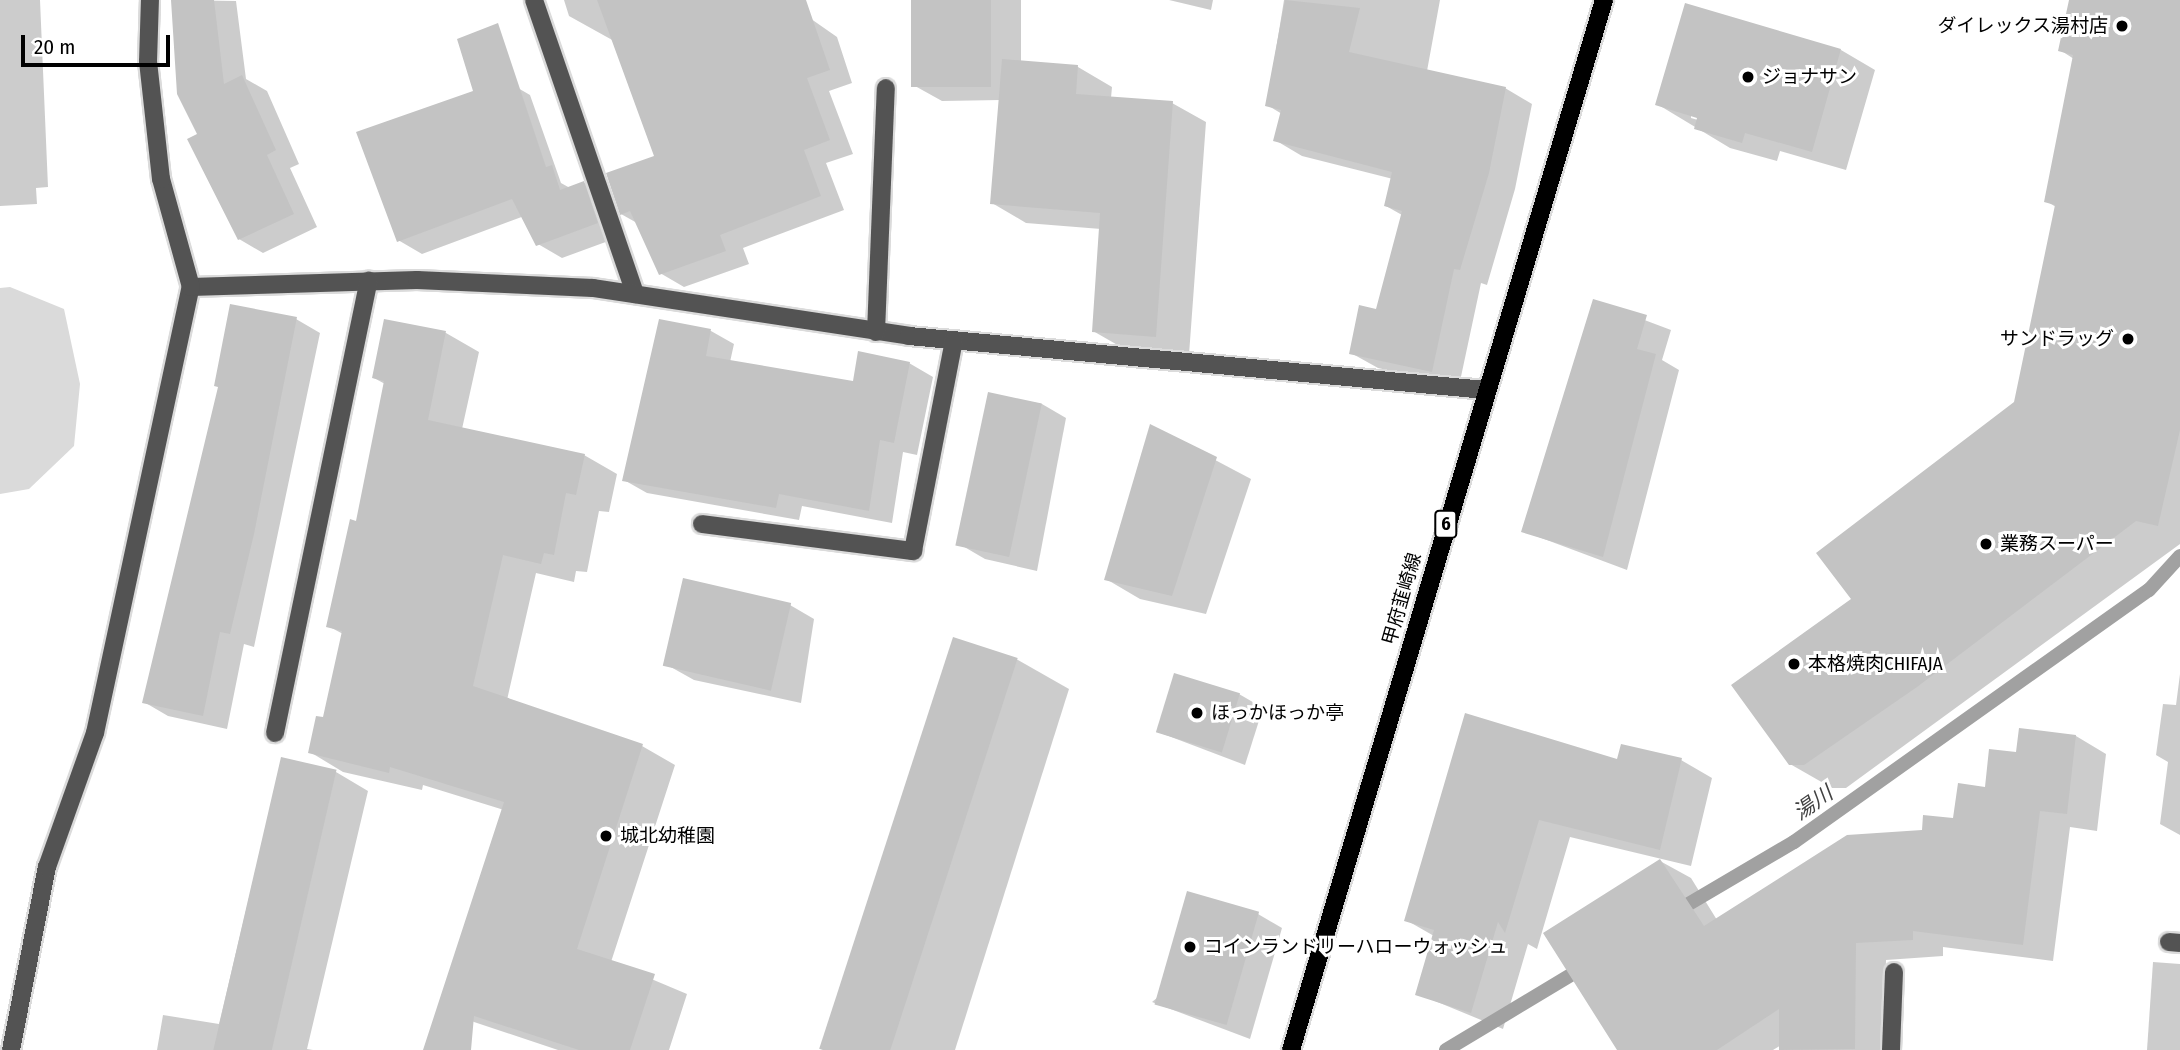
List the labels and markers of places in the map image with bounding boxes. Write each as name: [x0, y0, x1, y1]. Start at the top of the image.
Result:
place label: ダイレックス湯村店: [1937, 15, 2108, 37]
marker: ダイレックス湯村店: [2114, 18, 2130, 34]
place label: ジョナサン: [1762, 66, 1857, 88]
marker: ジョナサン: [1740, 69, 1756, 85]
place label: サンドラッグ: [2000, 328, 2114, 350]
marker: サンドラッグ: [2120, 331, 2136, 347]
place label: 業務スーパー: [2000, 533, 2114, 555]
marker: 業務スーパー: [1978, 536, 1994, 552]
place label: 本格焼肉CHIFAJA: [1808, 653, 1943, 675]
marker: 本格焼肉CHIFAJA: [1786, 656, 1802, 672]
place label: ほっかほっか亭: [1211, 702, 1344, 724]
marker: ほっかほっか亭: [1189, 705, 1205, 721]
place label: 城北幼稚園: [620, 825, 715, 847]
marker: 城北幼稚園: [598, 828, 614, 844]
place label: コインランドリーハローウォッシュ: [1204, 936, 1508, 958]
marker: コインランドリーハローウォッシュ: [1182, 939, 1198, 955]

